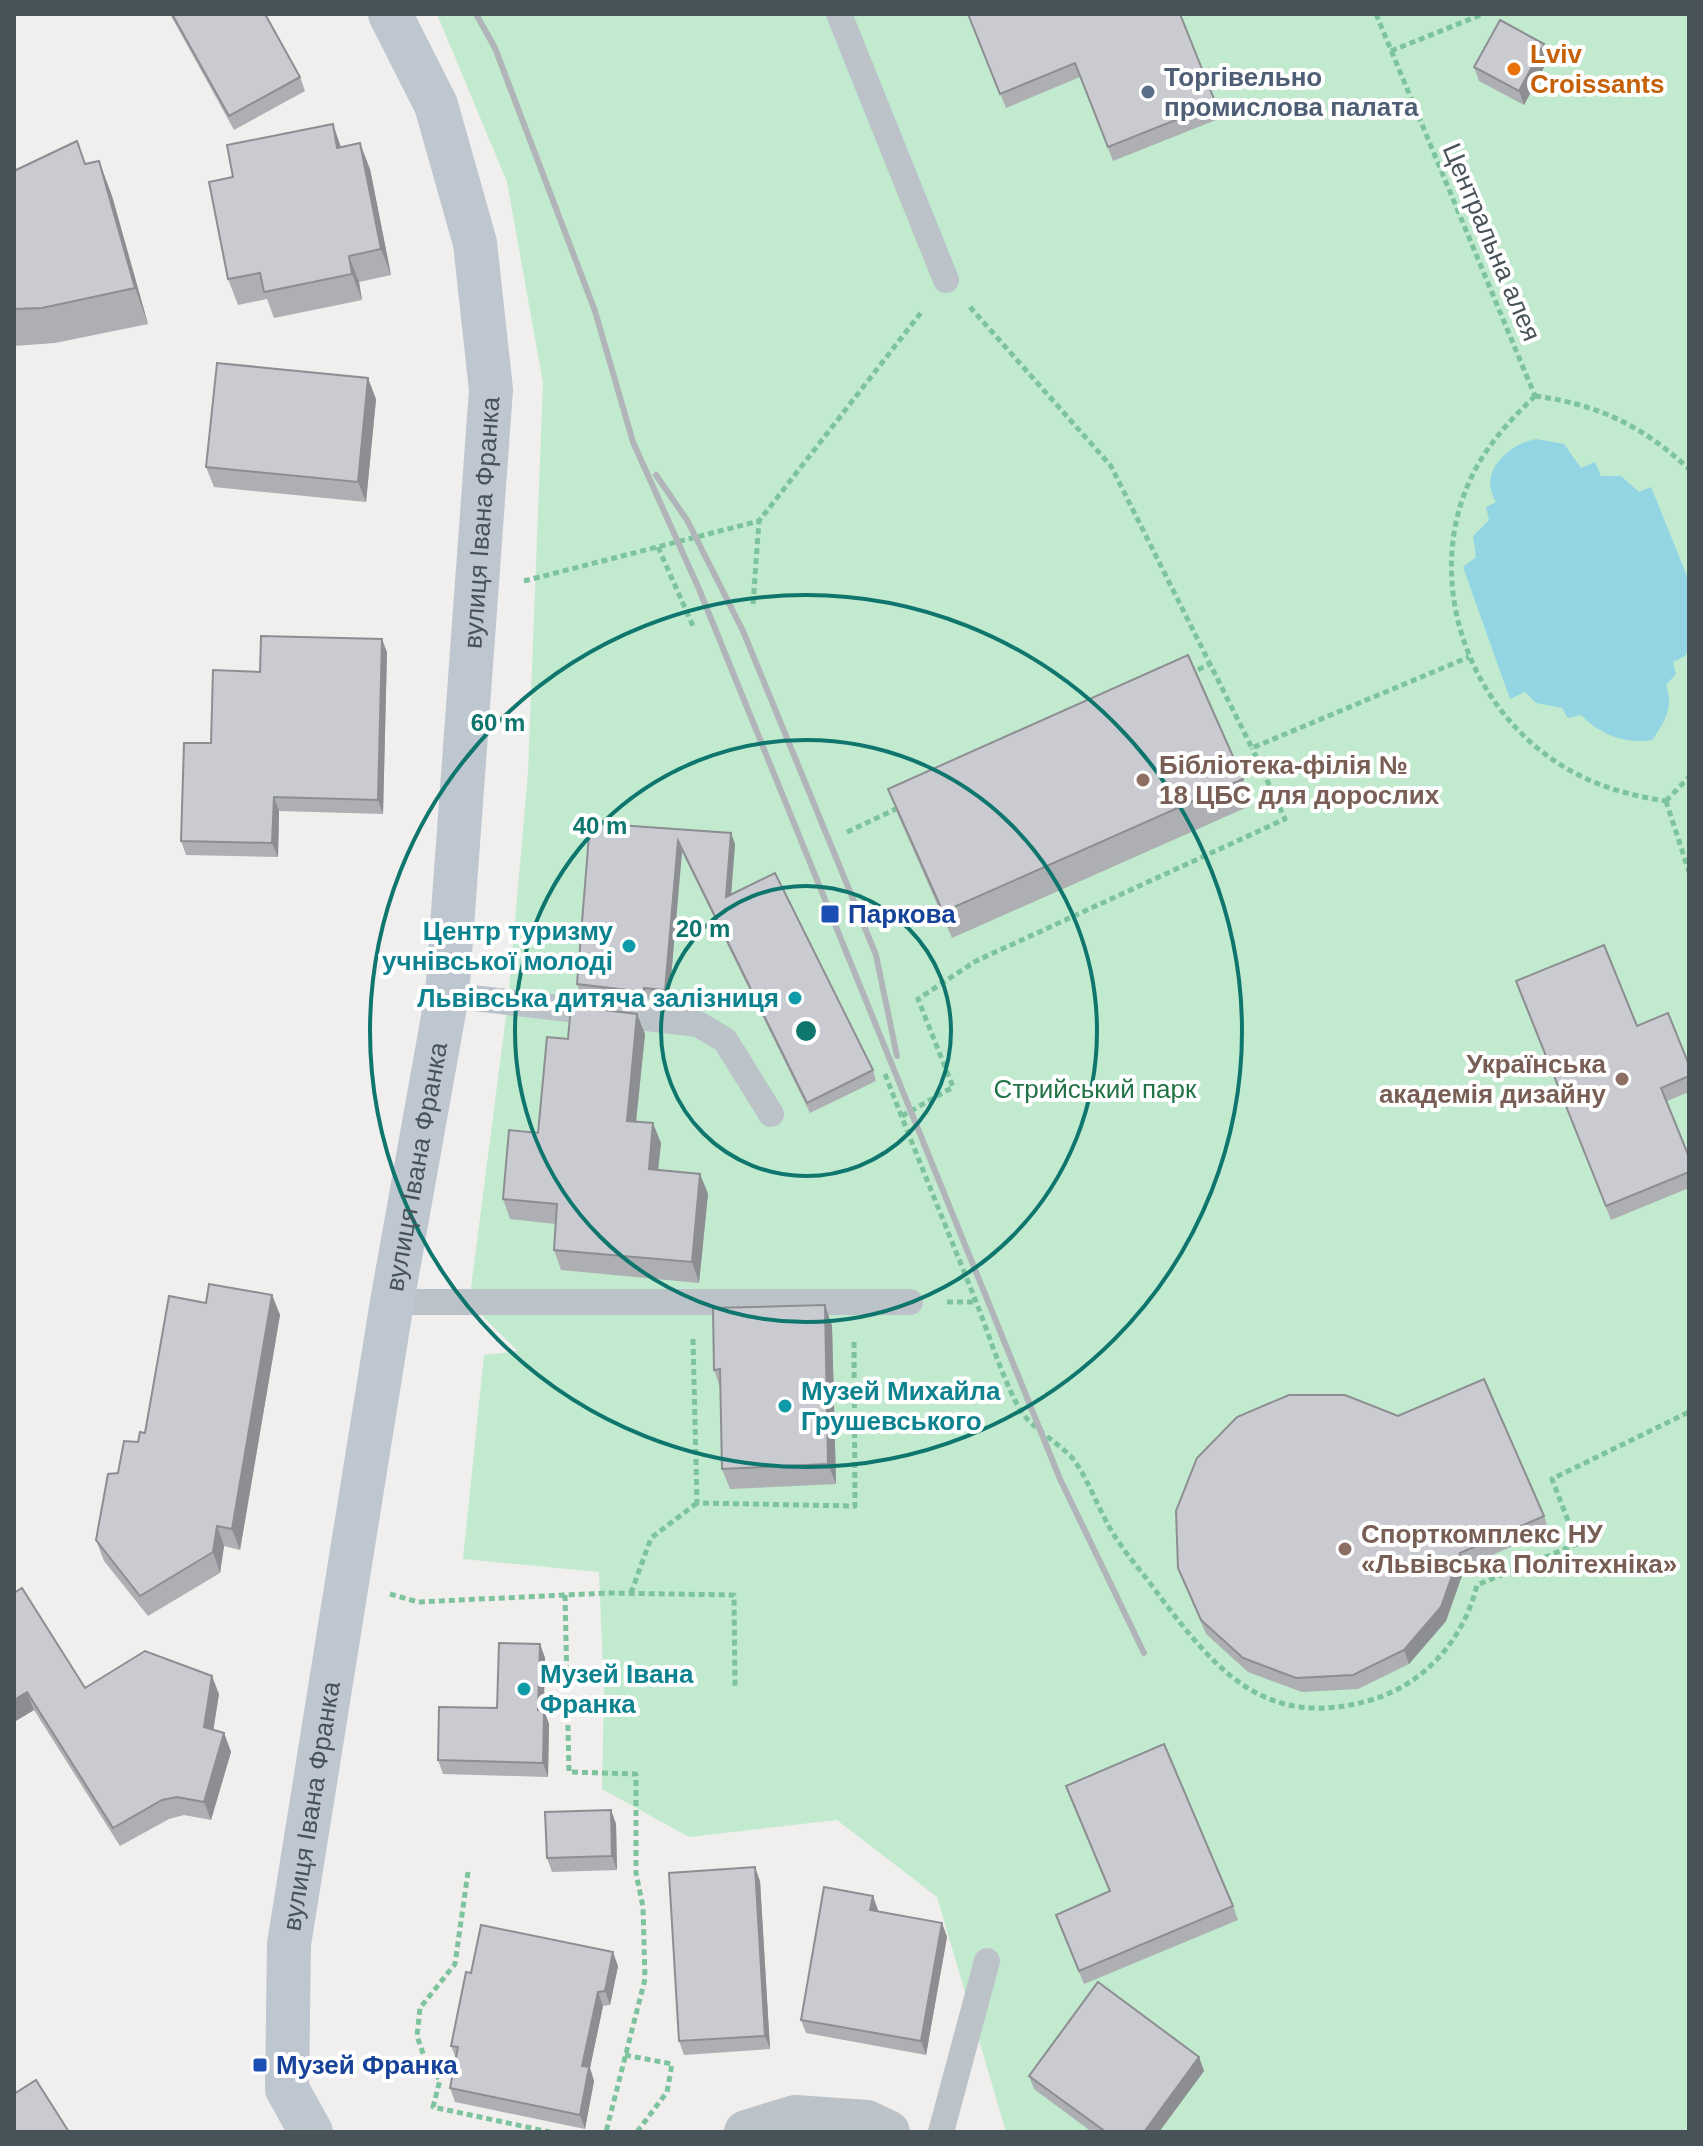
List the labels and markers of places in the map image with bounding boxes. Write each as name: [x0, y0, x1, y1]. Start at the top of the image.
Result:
place label: Lviv Croissants: [1530, 39, 1664, 99]
marker: Lviv Croissants: [1505, 60, 1523, 78]
place label: Торгівельно промислова палата: [1164, 62, 1419, 122]
marker: Торгівельно промислова палата: [1139, 83, 1157, 101]
place label: Бібліотека-філія № 18 ЦБС для дорослих: [1159, 750, 1440, 810]
marker: Бібліотека-філія № 18 ЦБС для дорослих: [1134, 771, 1152, 789]
place label: Паркова: [848, 899, 956, 929]
marker: Паркова: [819, 903, 841, 925]
place label: Центр туризму учнівської молоді: [382, 916, 614, 976]
marker: Центр туризму учнівської молоді: [620, 937, 638, 955]
place label: Львівська дитяча залізниця: [417, 983, 779, 1013]
marker: Львівська дитяча залізниця: [786, 989, 804, 1007]
centre of rings: [792, 1017, 820, 1045]
place label: Українська академія дизайну: [1379, 1049, 1607, 1109]
marker: Українська академія дизайну: [1613, 1070, 1631, 1088]
place label: Музей Михайла Грушевського: [801, 1376, 1001, 1436]
marker: Музей Михайла Грушевського: [776, 1397, 794, 1415]
place label: Спорткомплекс НУ «Львівська Політехніка»: [1361, 1519, 1677, 1579]
marker: Спорткомплекс НУ «Львівська Політехніка»: [1336, 1540, 1354, 1558]
place label: Музей Івана Франка: [540, 1659, 694, 1719]
marker: Музей Івана Франка: [515, 1680, 533, 1698]
place label: Музей Франка: [276, 2050, 458, 2080]
marker: Музей Франка: [251, 2056, 269, 2074]

